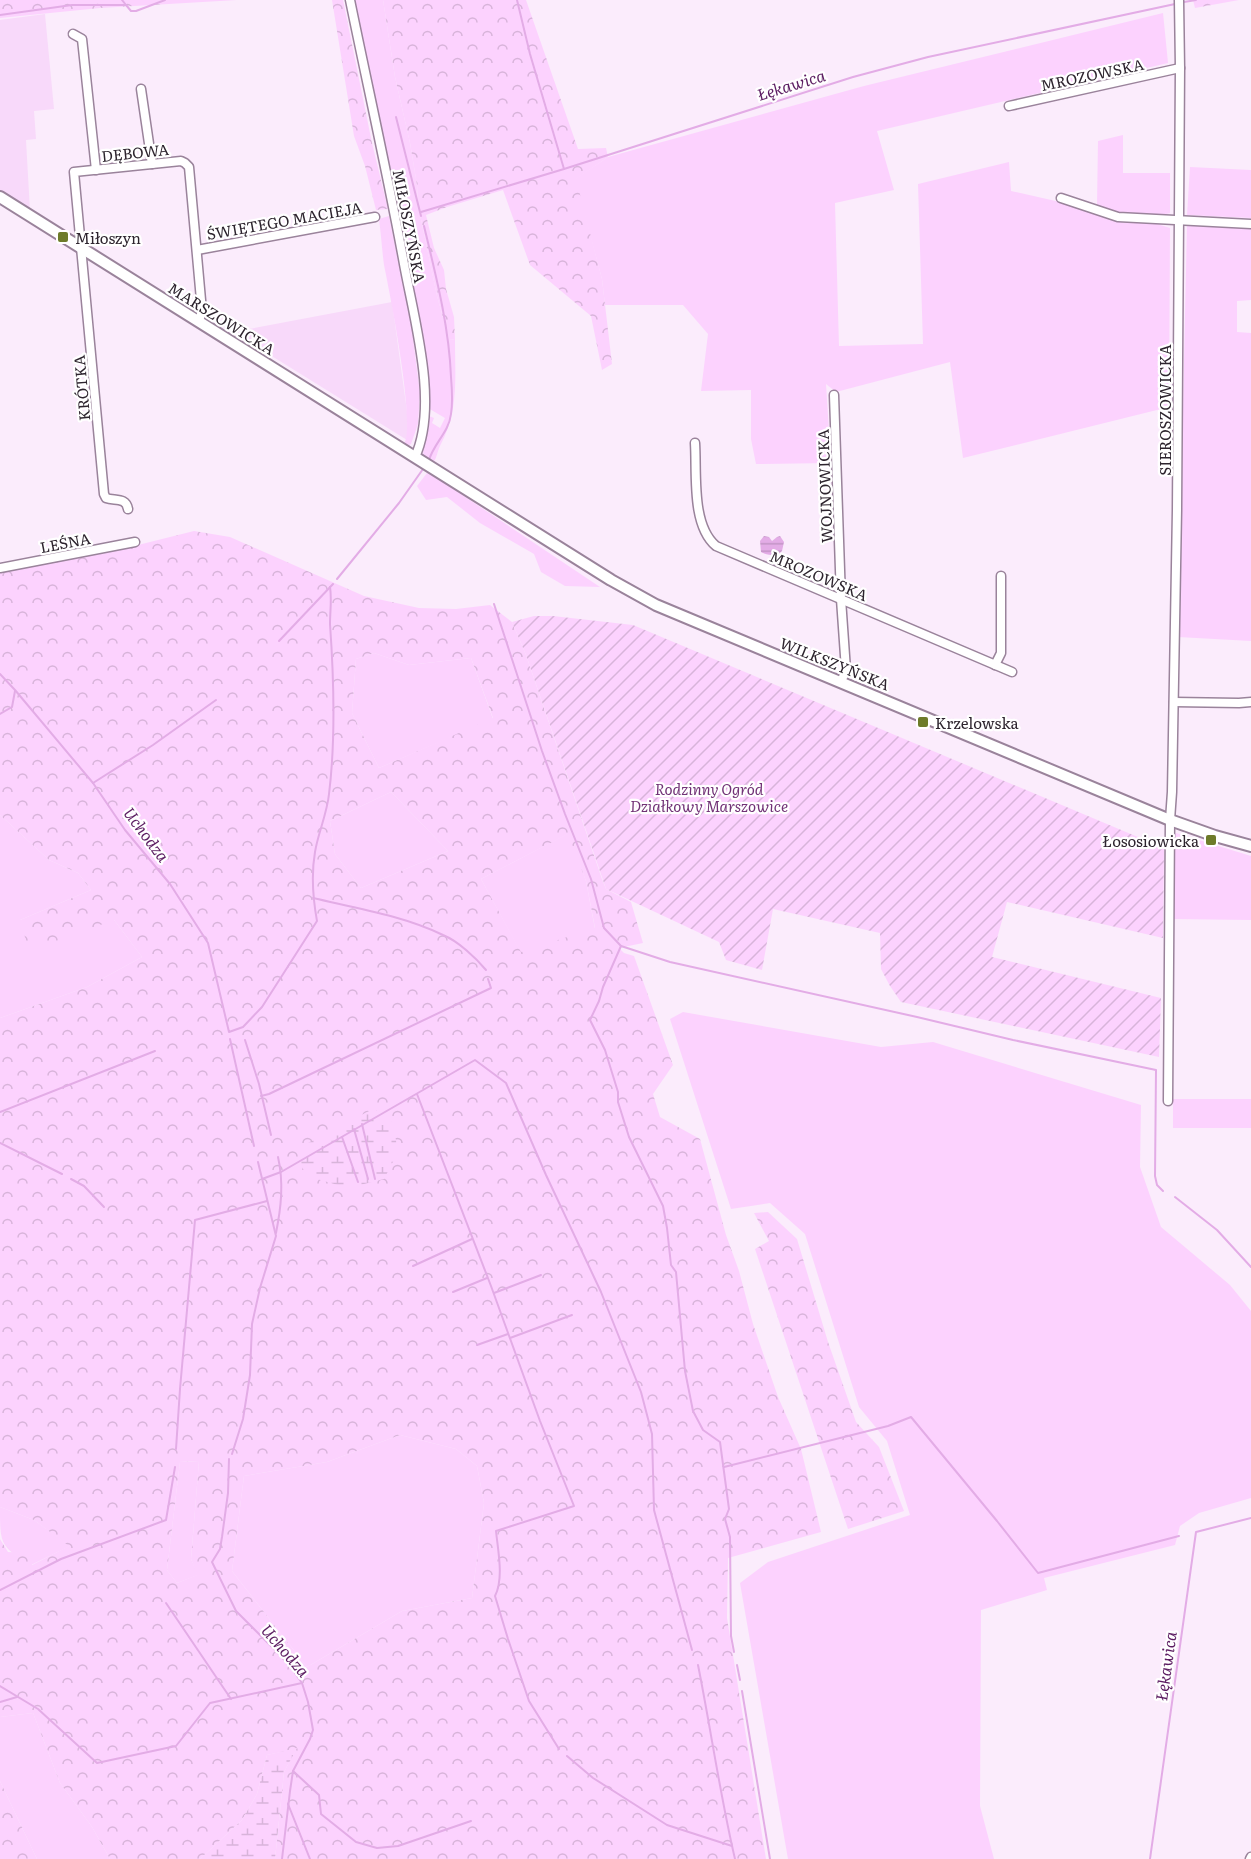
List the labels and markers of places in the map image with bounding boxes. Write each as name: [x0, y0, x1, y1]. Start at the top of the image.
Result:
place label: Miłoszyn: [75, 226, 141, 249]
marker: Miłoszyn: [56, 230, 70, 244]
place label: Krzelowska: [935, 711, 1020, 734]
marker: Krzelowska: [916, 715, 930, 729]
place label: Łososiowicka: [1103, 829, 1200, 852]
marker: Łososiowicka: [1204, 833, 1218, 847]

